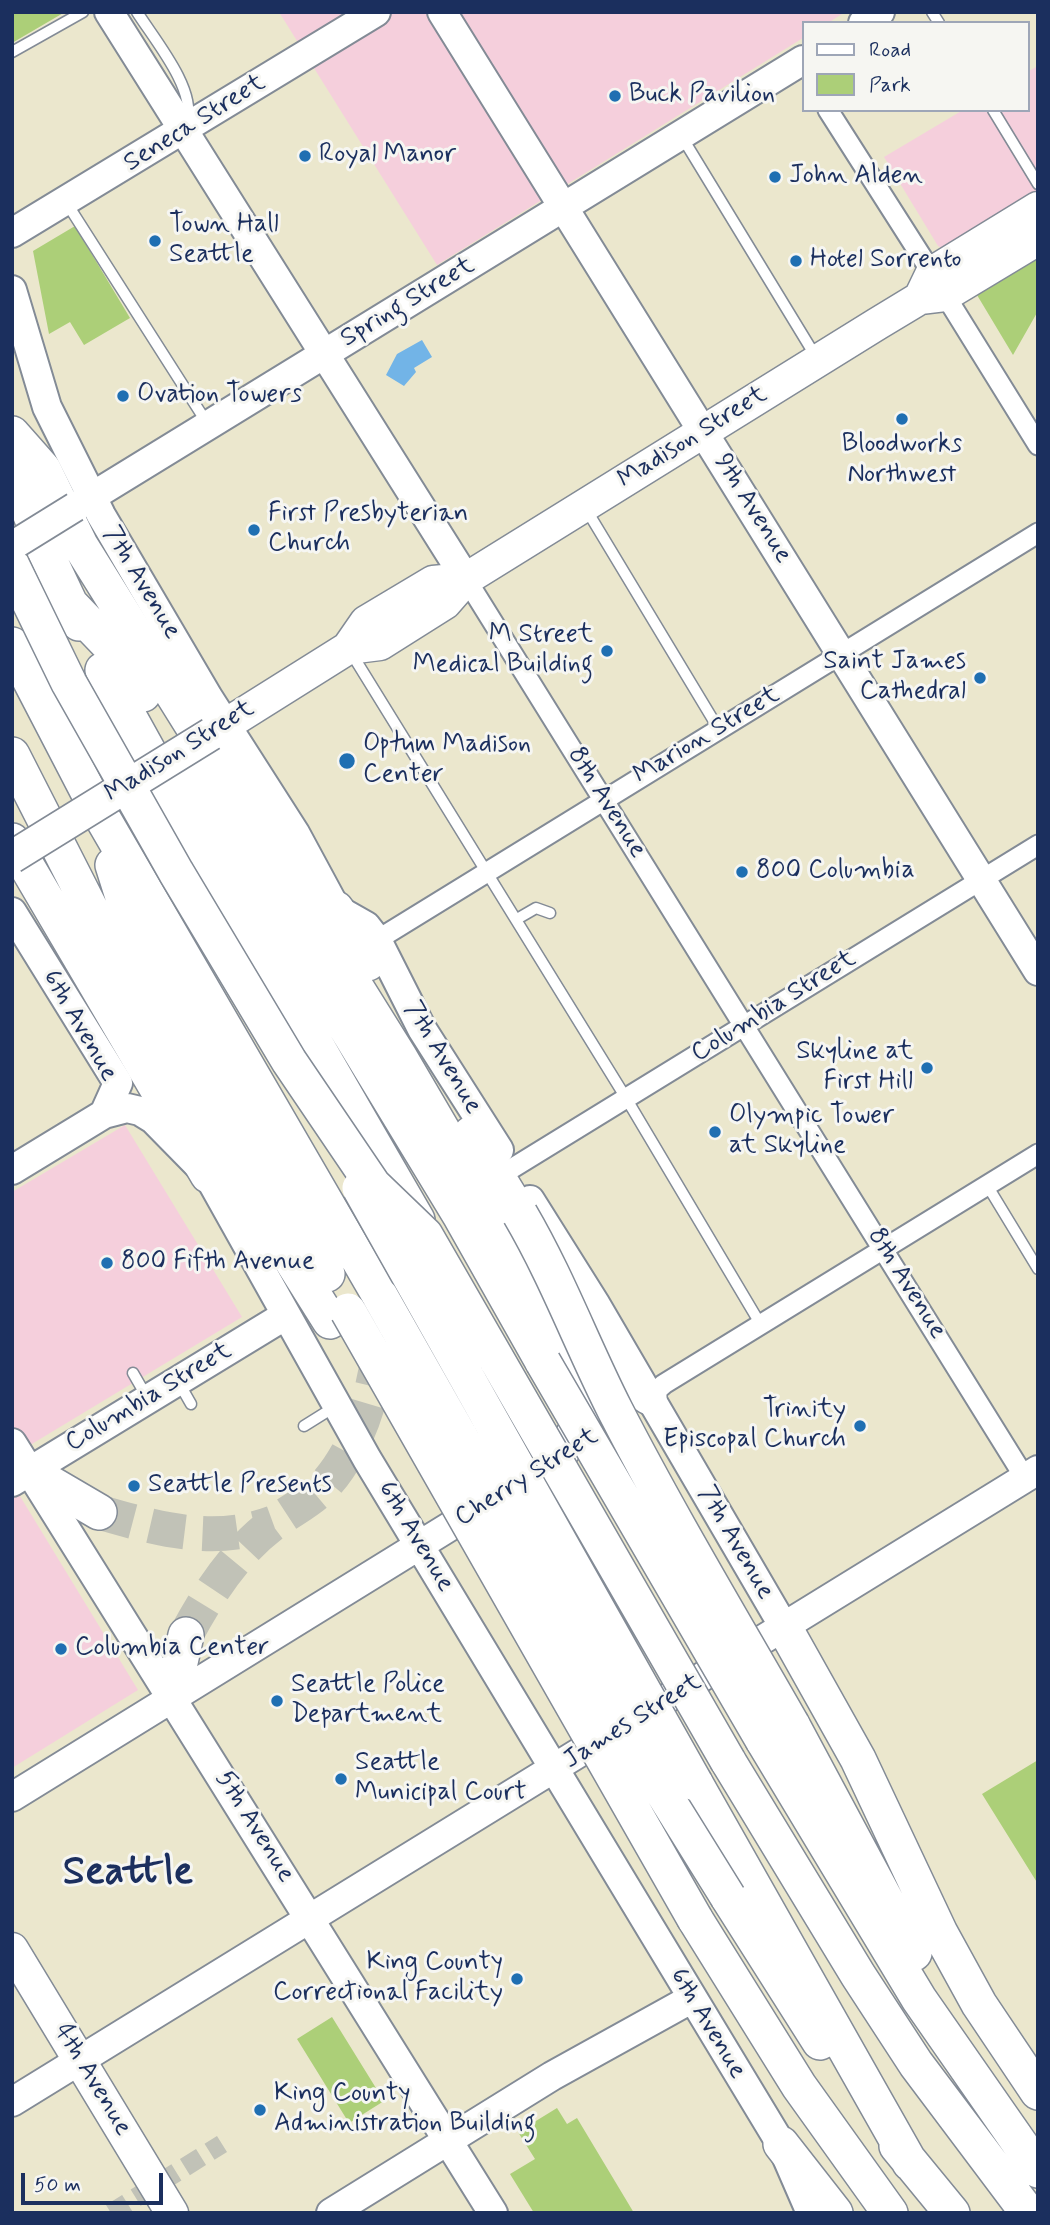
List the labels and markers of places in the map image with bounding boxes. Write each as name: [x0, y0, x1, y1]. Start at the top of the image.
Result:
place label: Buck Pavilion: [629, 80, 775, 112]
marker: Buck Pavilion: [607, 88, 623, 104]
place label: Royal Manor: [319, 140, 456, 172]
marker: Royal Manor: [297, 148, 313, 164]
place label: John Alden: [789, 161, 923, 193]
marker: John Alden: [767, 169, 783, 185]
place label: Town Hall Seattle: [169, 210, 279, 272]
marker: Town Hall Seattle: [147, 233, 163, 249]
place label: Hotel Sorrento: [810, 245, 962, 277]
marker: Hotel Sorrento: [788, 253, 804, 269]
place label: Ovation Towers: [137, 380, 302, 412]
marker: Ovation Towers: [115, 388, 131, 404]
marker: Bloodworks Northwest: [894, 411, 910, 427]
place label: Bloodworks Northwest: [842, 430, 962, 492]
place label: First Presbyterian Church: [268, 499, 468, 560]
marker: First Presbyterian Church: [246, 522, 262, 538]
place label: M Street Medical Building: [413, 620, 593, 682]
marker: M Street Medical Building: [599, 643, 615, 659]
place label: Saint James Cathedral: [823, 647, 966, 708]
marker: Saint James Cathedral: [972, 670, 988, 686]
place label: Optum Madison Center: [363, 730, 531, 792]
marker: Optum Madison Center: [337, 751, 357, 771]
place label: 800 Columbia: [756, 856, 915, 888]
marker: 800 Columbia: [734, 864, 750, 880]
place label: Skyline at First Hill: [796, 1037, 913, 1098]
marker: Skyline at First Hill: [919, 1060, 935, 1076]
place label: Olympic Tower at Skyline: [729, 1101, 894, 1162]
marker: Olympic Tower at Skyline: [707, 1124, 723, 1140]
place label: 800 Fifth Avenue: [121, 1247, 314, 1279]
marker: 800 Fifth Avenue: [99, 1255, 115, 1271]
place label: Trinity Episcopal Church: [663, 1395, 846, 1456]
marker: Trinity Episcopal Church: [852, 1418, 868, 1434]
place label: Seattle Presents: [148, 1470, 332, 1502]
marker: Seattle Presents: [126, 1478, 142, 1494]
place label: Columbia Center: [75, 1633, 269, 1665]
marker: Columbia Center: [53, 1641, 69, 1657]
place label: Seattle Police Department: [291, 1670, 445, 1732]
marker: Seattle Police Department: [269, 1693, 285, 1709]
place label: Seattle Municipal Court: [355, 1748, 527, 1810]
marker: Seattle Municipal Court: [333, 1771, 349, 1787]
place label: King County Correctional Facility: [273, 1948, 503, 2010]
marker: King County Correctional Facility: [509, 1971, 525, 1987]
place label: King County Administration Building: [274, 2079, 536, 2140]
marker: King County Administration Building: [252, 2102, 268, 2118]

